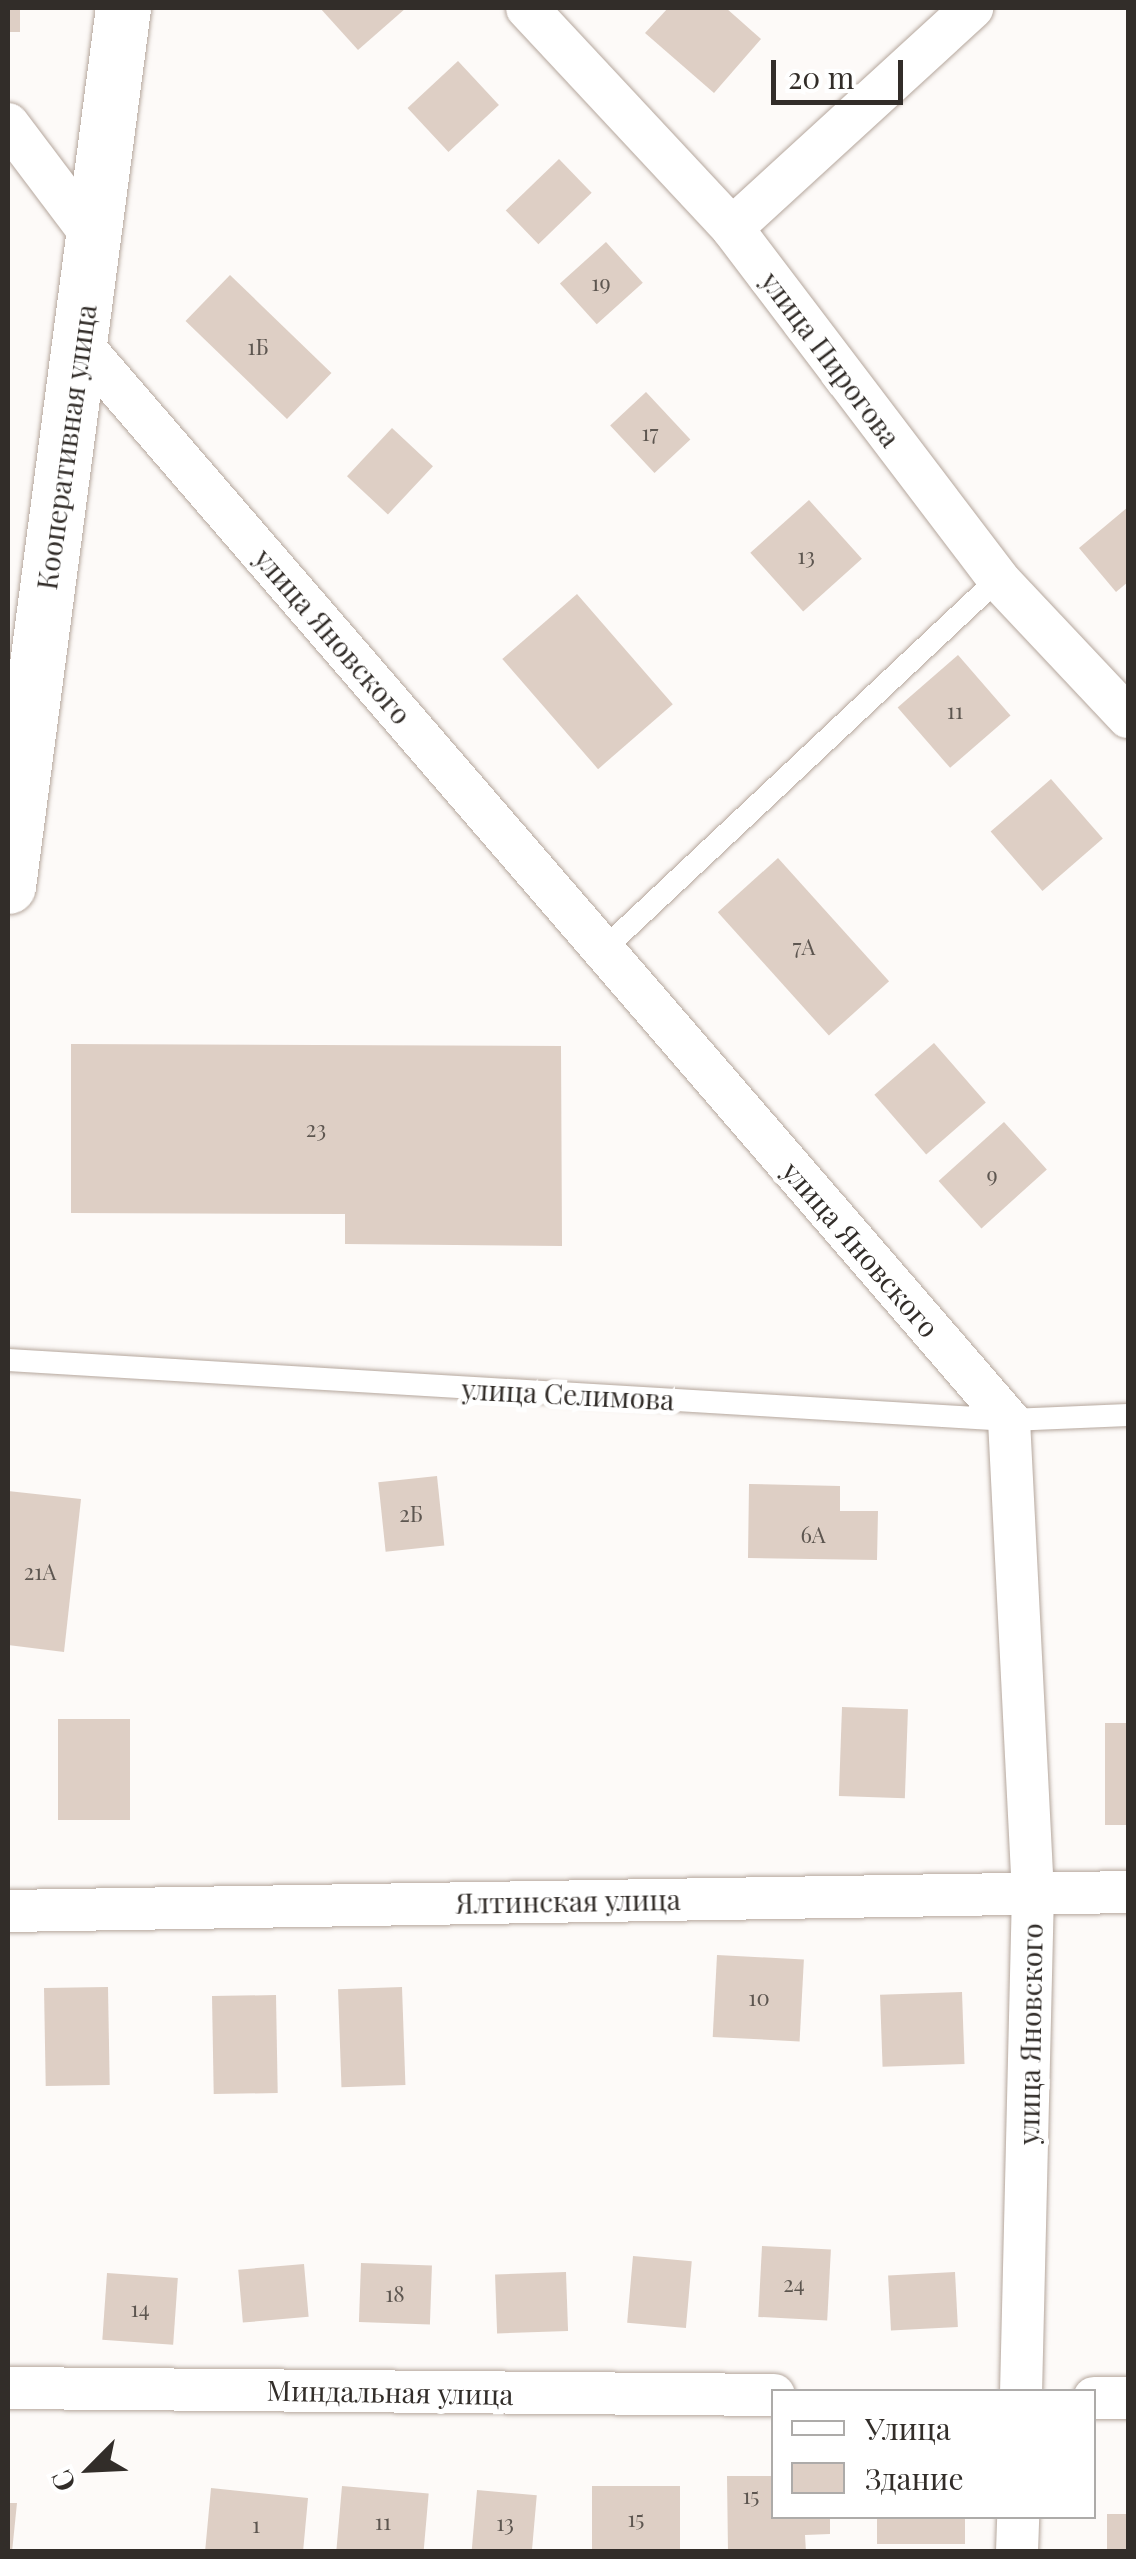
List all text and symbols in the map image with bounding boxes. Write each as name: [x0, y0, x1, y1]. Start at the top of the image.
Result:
scale bar: [776, 40, 908, 102]
text: 20 m: [788, 57, 854, 97]
street label: улица Пирогова: [754, 265, 908, 453]
house number: 19: [591, 270, 611, 296]
street label: Кооперативная улица: [29, 302, 103, 592]
house number: 1Б: [247, 334, 269, 360]
house number: 17: [641, 420, 659, 446]
street label: улица Яновского: [248, 541, 418, 731]
house number: 13: [797, 543, 815, 569]
house number: 11: [947, 698, 963, 724]
house number: 7А: [793, 934, 815, 960]
house number: 23: [306, 1116, 326, 1142]
street label: улица Яновского: [776, 1154, 946, 1344]
house number: 9: [986, 1162, 998, 1188]
street label: улица Селимова: [461, 1372, 675, 1416]
house number: 2Б: [399, 1501, 423, 1527]
house number: 6А: [800, 1522, 826, 1548]
house number: 21А: [24, 1559, 56, 1585]
street label: Ялтинская улица: [455, 1882, 681, 1920]
street label: улица Яновского: [1011, 1923, 1049, 2145]
house number: 10: [748, 1985, 770, 2011]
house number: 24: [783, 2271, 805, 2297]
house number: 18: [385, 2281, 405, 2307]
house number: 14: [130, 2296, 150, 2322]
street label: Миндальная улица: [266, 2373, 514, 2411]
legend: [771, 2389, 1096, 2519]
text: Улица: [865, 2408, 951, 2448]
north arrow: [40, 2419, 140, 2519]
text: Здание: [865, 2458, 964, 2498]
text: С: [41, 2465, 83, 2498]
house number: 15: [742, 2483, 760, 2509]
house number: 15: [627, 2506, 645, 2532]
house number: 11: [375, 2509, 391, 2535]
house number: 13: [496, 2510, 514, 2536]
house number: 1: [252, 2512, 260, 2538]

